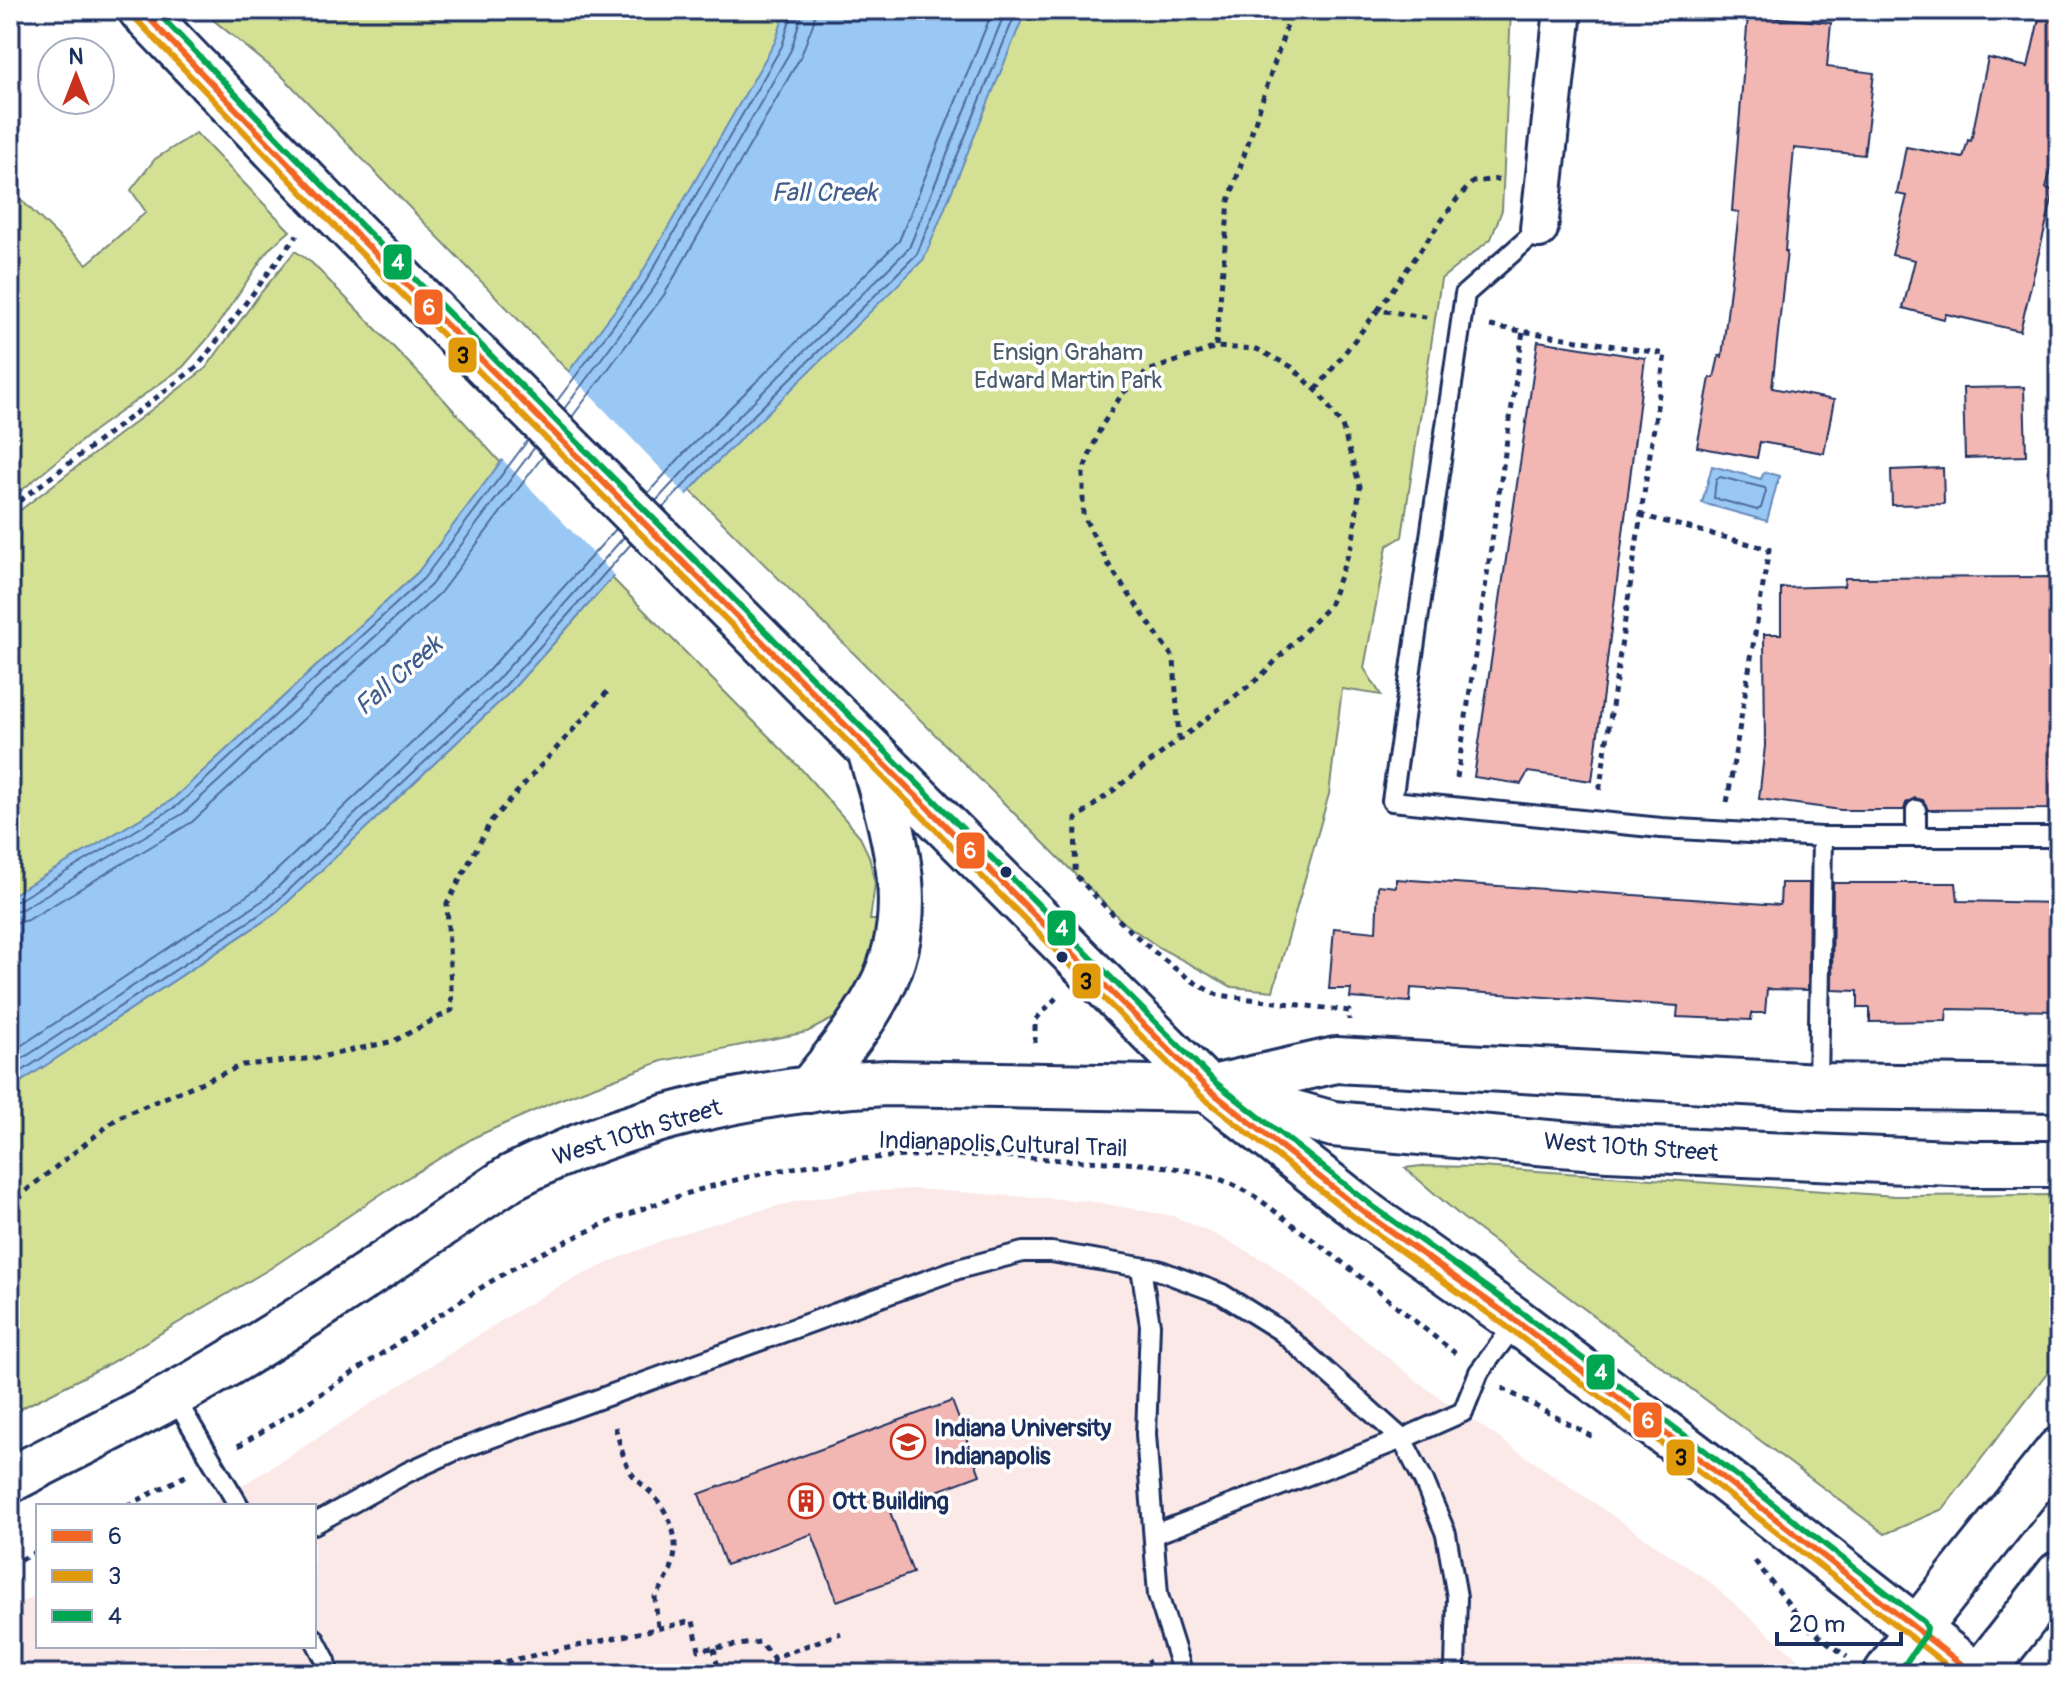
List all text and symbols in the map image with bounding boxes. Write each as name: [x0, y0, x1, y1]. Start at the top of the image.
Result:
north arrow: [36, 36, 116, 116]
text: N: [69, 43, 84, 71]
water label: Fall Creek: [771, 177, 879, 209]
line badge: 4: [382, 243, 413, 281]
text: 4: [392, 249, 405, 277]
line badge: 6: [413, 288, 444, 326]
text: 6: [423, 294, 436, 322]
line badge: 3: [447, 336, 478, 374]
park label: Ensign Graham Edward Martin Park: [974, 338, 1162, 395]
text: 3: [457, 342, 469, 370]
water label: Fall Creek: [348, 628, 451, 722]
line badge: 6: [955, 831, 986, 870]
text: 6: [964, 837, 977, 865]
unlabelled marker: [998, 864, 1014, 880]
line badge: 4: [1046, 909, 1077, 947]
text: 4: [1056, 915, 1069, 943]
unlabelled marker: [1054, 949, 1070, 965]
line badge: 3: [1071, 962, 1102, 1000]
text: 3: [1080, 968, 1092, 996]
street label: West 10th Street: [549, 1093, 725, 1172]
street label: Indianapolis Cultural Trail: [878, 1126, 1128, 1163]
street label: West 10th Street: [1543, 1127, 1720, 1168]
line badge: 4: [1585, 1353, 1616, 1391]
text: 4: [1595, 1359, 1608, 1387]
line badge: 6: [1632, 1401, 1663, 1439]
text: 6: [1642, 1407, 1655, 1435]
place label: Indiana University Indianapolis: [934, 1414, 1112, 1471]
school or university icon: Indiana University Indianapolis: [889, 1423, 927, 1461]
line badge: 3: [1665, 1438, 1696, 1477]
text: 3: [1675, 1444, 1687, 1472]
building icon: Ott Building: [787, 1482, 825, 1520]
place label: Ott Building: [832, 1487, 949, 1516]
legend: [36, 1504, 316, 1648]
text: 6: [108, 1522, 122, 1551]
text: 3: [108, 1562, 121, 1591]
scale bar: [1777, 1596, 1901, 1646]
text: 4: [108, 1602, 122, 1631]
text: 20 m: [1789, 1610, 1845, 1639]

